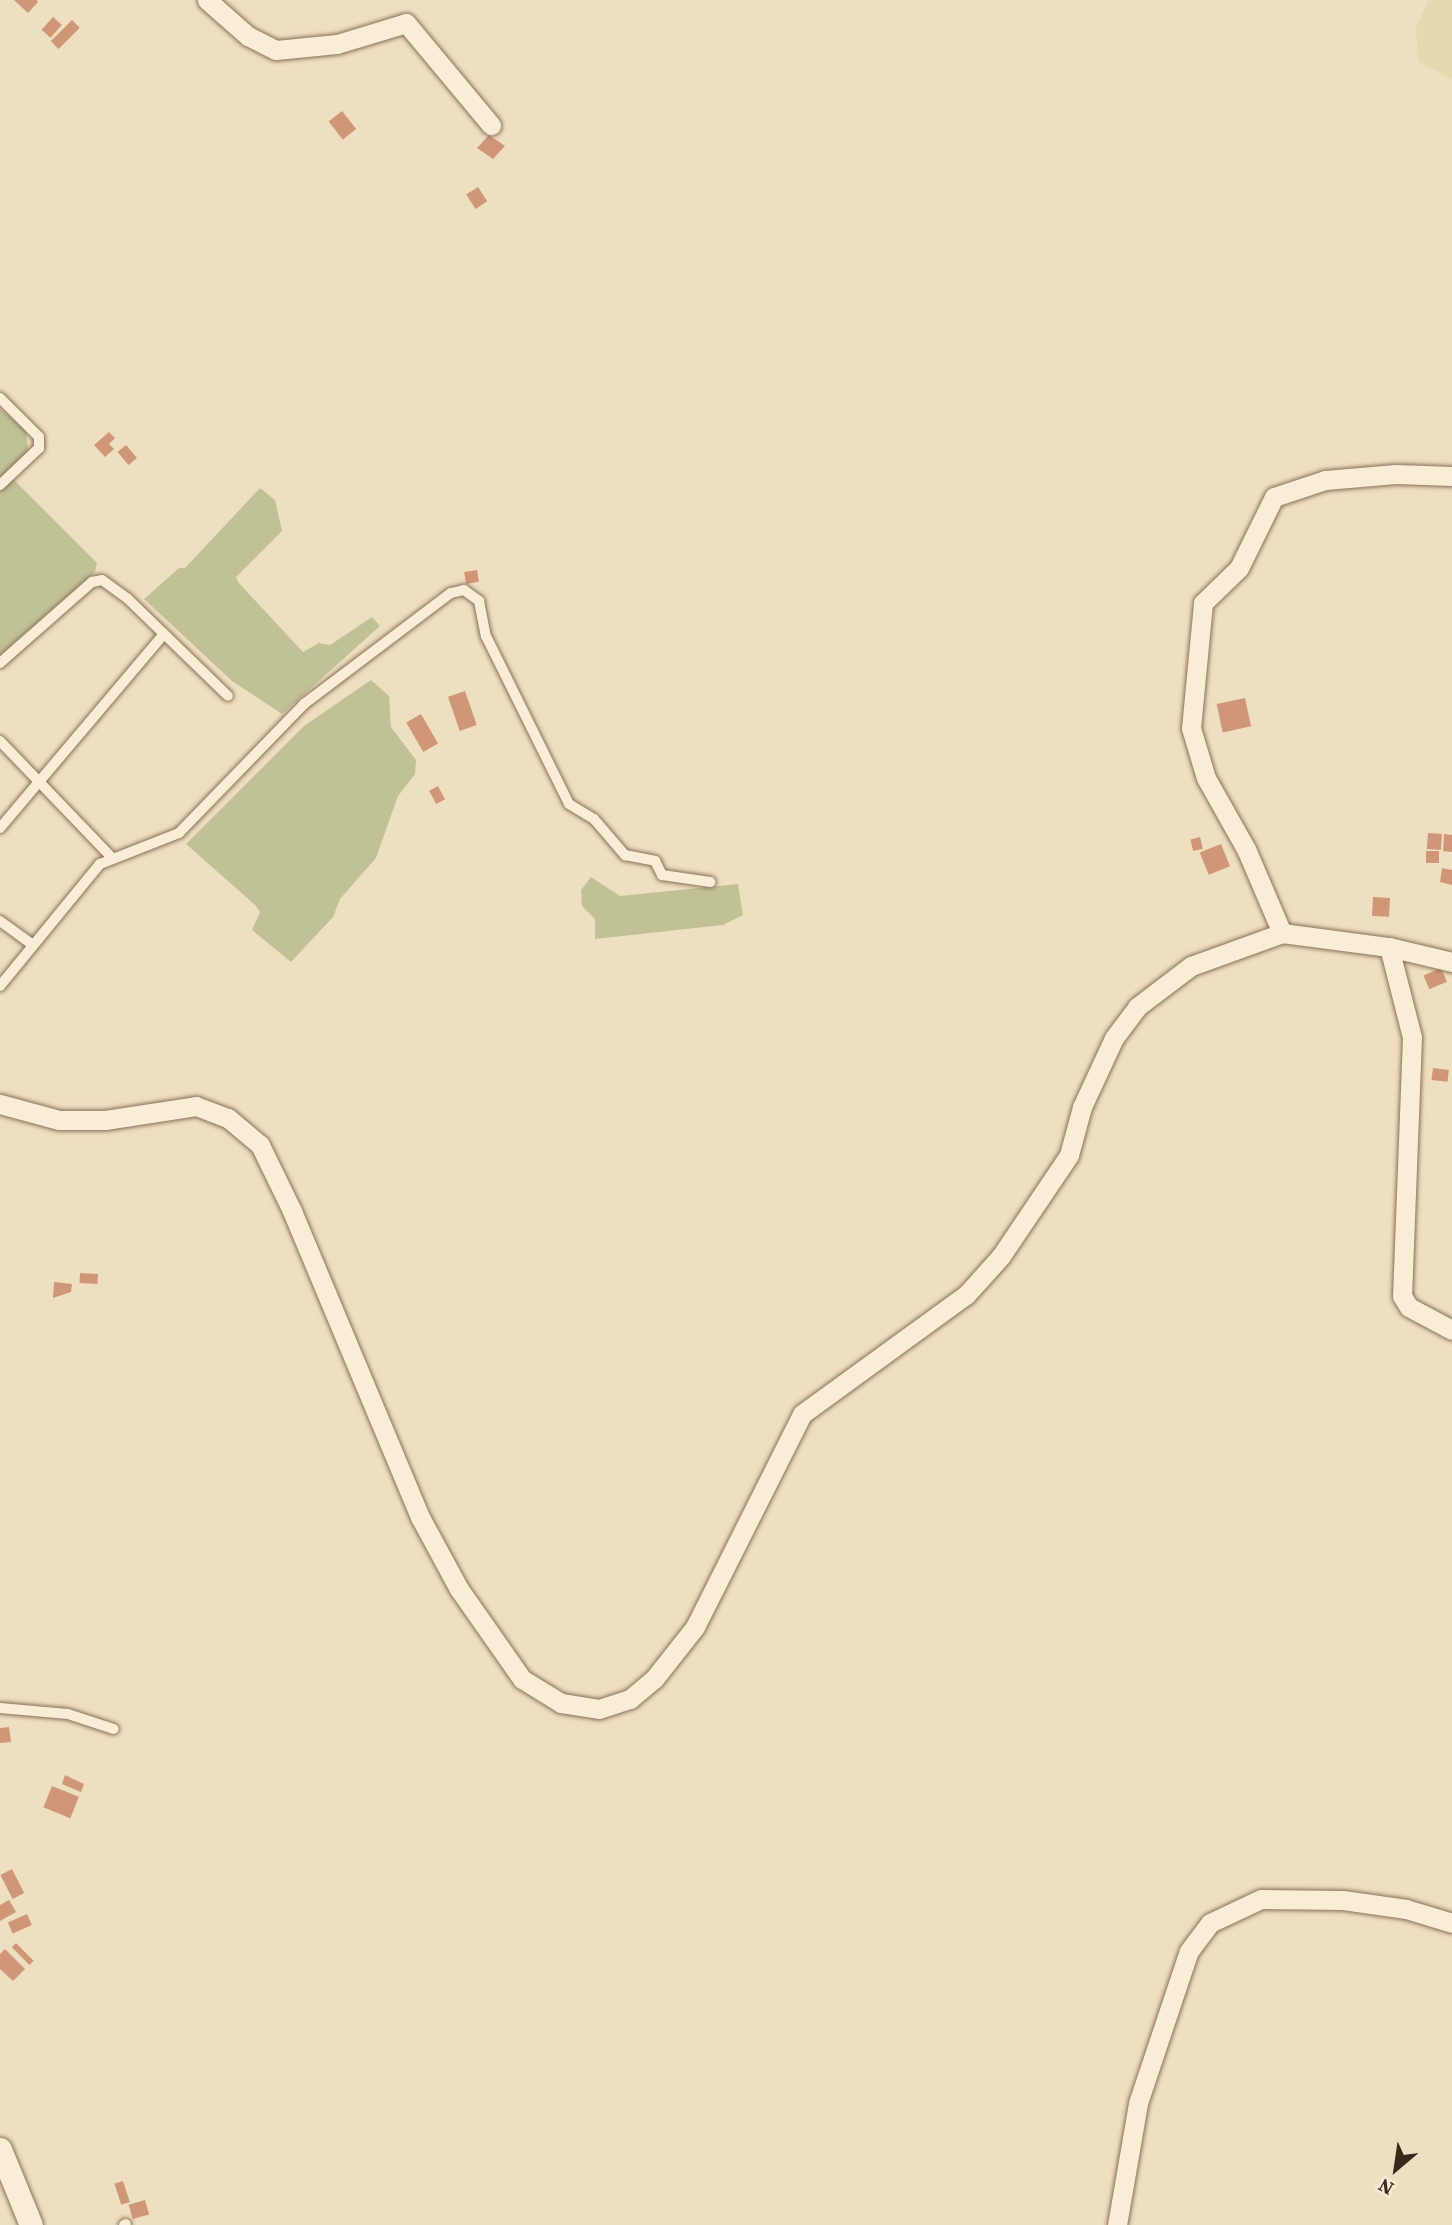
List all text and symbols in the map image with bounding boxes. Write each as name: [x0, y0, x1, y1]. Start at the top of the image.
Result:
north arrow: [1361, 2134, 1431, 2204]
text: N: [1373, 2173, 1398, 2202]

